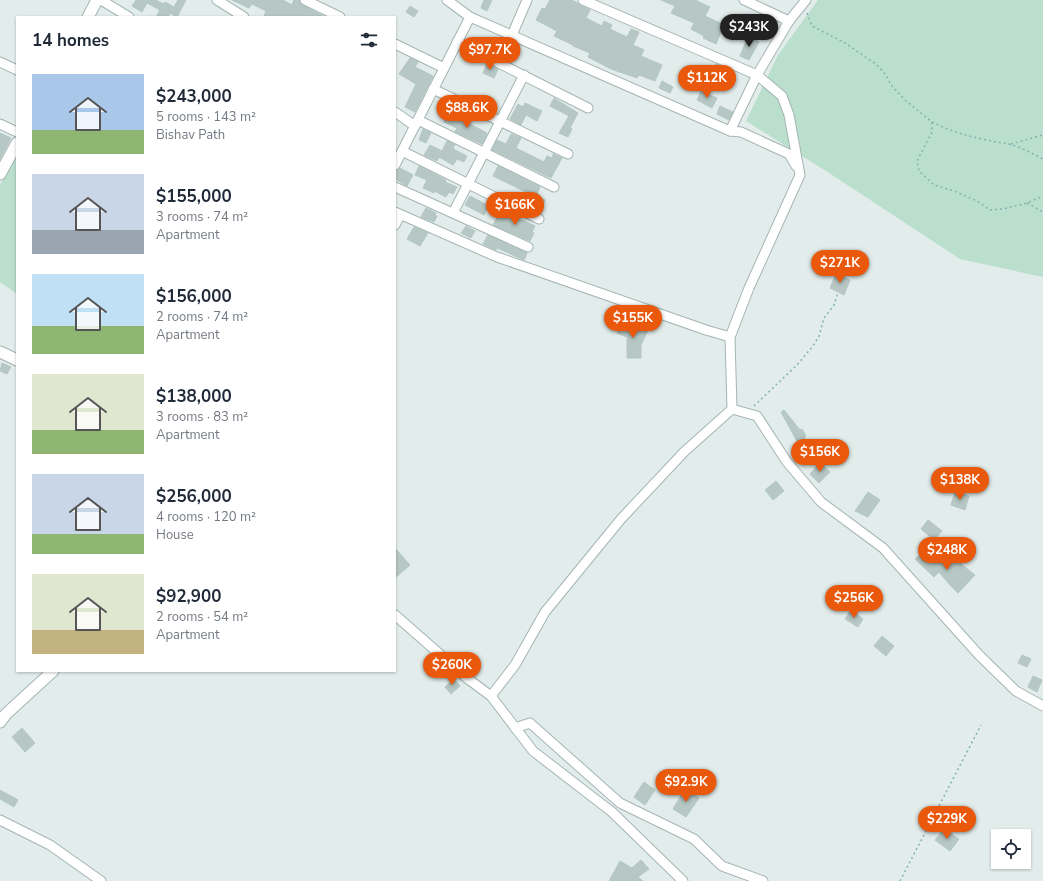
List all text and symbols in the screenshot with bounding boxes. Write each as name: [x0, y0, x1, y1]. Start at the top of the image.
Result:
pin: $243K: [721, 14, 777, 48]
text: $243K: [729, 18, 769, 36]
text: 14 homes: [32, 29, 109, 52]
icon: filters: [358, 29, 380, 51]
pin: $97.7K: [457, 37, 523, 71]
text: $97.7K: [468, 41, 512, 59]
pin: $112K: [679, 65, 735, 99]
text: $112K: [687, 69, 727, 87]
text: $243,000: [156, 85, 232, 108]
icon: home: [64, 90, 112, 138]
pin: $88.6K: [434, 95, 500, 129]
text: $88.6K: [445, 99, 489, 117]
text: 5 rooms · 143 m²: [156, 108, 256, 126]
text: Bishav Path: [156, 126, 225, 144]
text: $155,000: [156, 185, 232, 208]
icon: home: [64, 190, 112, 238]
pin: $166K: [487, 192, 543, 226]
text: $166K: [495, 196, 535, 214]
text: 3 rooms · 74 m²: [156, 208, 248, 226]
text: Apartment: [156, 226, 219, 244]
pin: $271K: [812, 250, 868, 284]
text: $271K: [820, 254, 860, 272]
text: $156,000: [156, 285, 232, 308]
icon: home: [64, 290, 112, 338]
pin: $155K: [605, 305, 661, 339]
text: 2 rooms · 74 m²: [156, 308, 248, 326]
text: $155K: [613, 309, 653, 327]
text: Apartment: [156, 326, 219, 344]
text: $138,000: [156, 385, 232, 408]
icon: home: [64, 390, 112, 438]
text: 3 rooms · 83 m²: [156, 408, 248, 426]
text: Apartment: [156, 426, 219, 444]
pin: $156K: [792, 439, 848, 473]
text: $156K: [800, 443, 840, 461]
pin: $138K: [932, 467, 988, 501]
text: $138K: [940, 471, 980, 489]
text: $256,000: [156, 485, 232, 508]
icon: home: [64, 490, 112, 538]
text: 4 rooms · 120 m²: [156, 508, 256, 526]
text: House: [156, 526, 194, 544]
pin: $248K: [919, 537, 975, 571]
text: $248K: [927, 541, 967, 559]
text: $92,900: [156, 585, 221, 608]
pin: $256K: [826, 585, 882, 619]
text: $256K: [834, 589, 874, 607]
icon: home: [64, 590, 112, 638]
text: 2 rooms · 54 m²: [156, 608, 248, 626]
text: Apartment: [156, 626, 219, 644]
pin: $260K: [424, 652, 480, 686]
text: $260K: [432, 656, 472, 674]
pin: $92.9K: [653, 769, 719, 803]
text: $92.9K: [664, 773, 708, 791]
pin: $229K: [919, 806, 975, 840]
text: $229K: [927, 810, 967, 828]
map controls: [991, 829, 1031, 869]
button: locate: [991, 829, 1031, 869]

